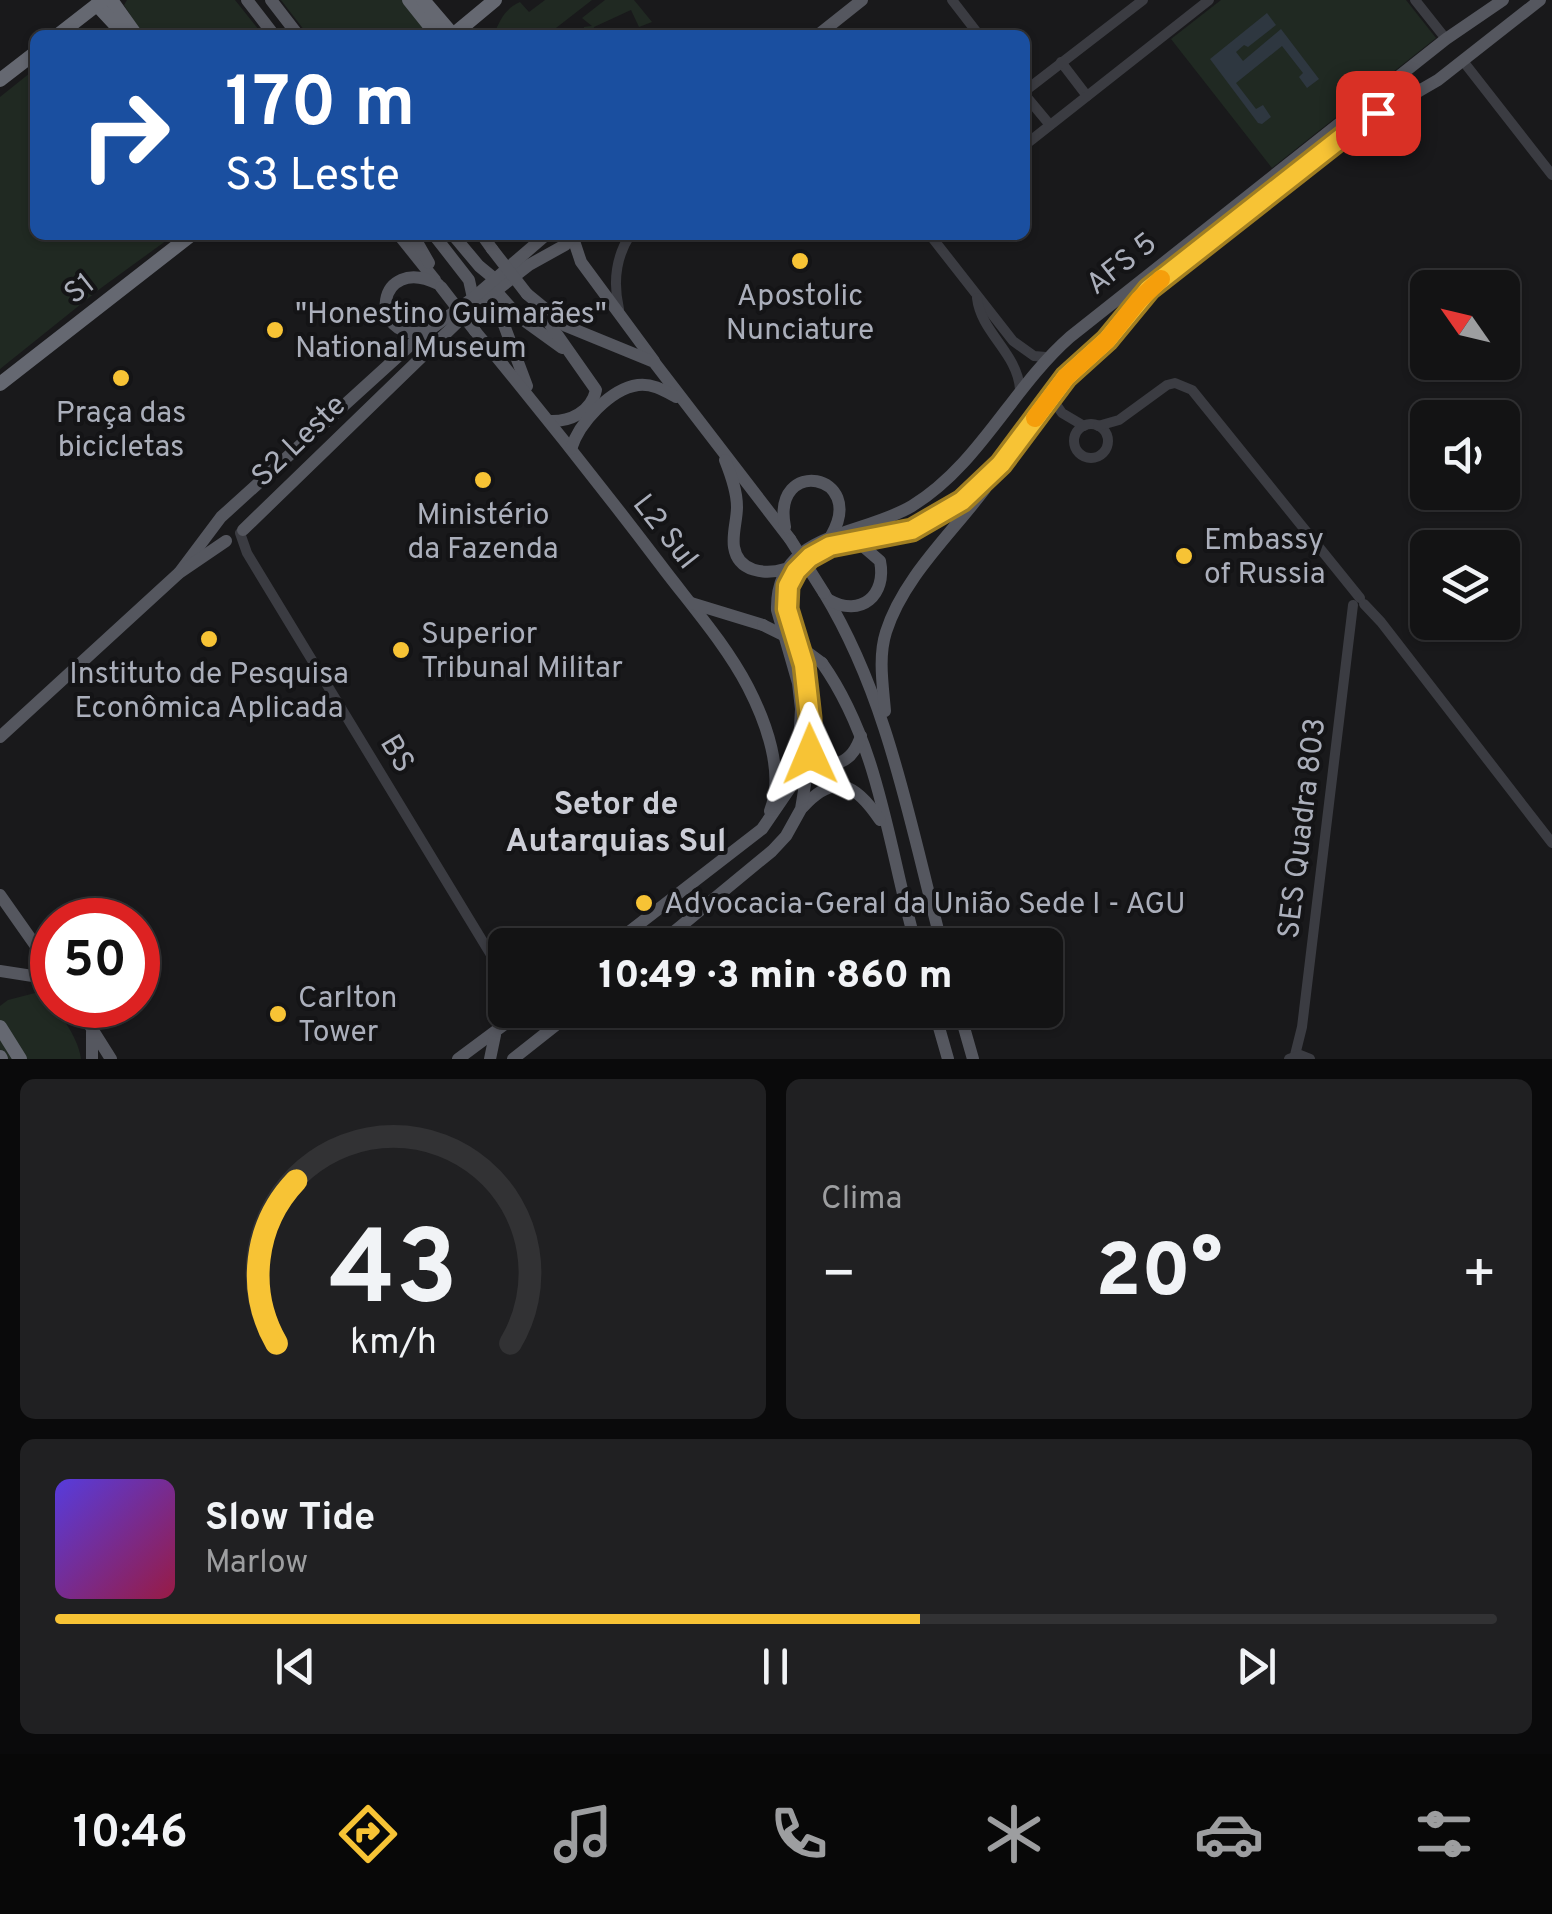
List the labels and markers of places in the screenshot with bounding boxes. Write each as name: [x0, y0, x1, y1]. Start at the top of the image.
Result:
pin: [1336, 71, 1421, 156]
marker: Apostolic Nunciature: [789, 250, 811, 272]
place label: Apostolic Nunciature: [726, 279, 874, 350]
place label: "Honestino Guimarães" National Museum: [295, 297, 607, 368]
marker: "Honestino Guimarães" National Museum: [264, 319, 286, 341]
marker: Praça das bicicletas: [110, 367, 132, 389]
place label: Praça das bicicletas: [56, 396, 186, 467]
marker: Ministério da Fazenda: [472, 469, 494, 491]
place label: Ministério da Fazenda: [407, 498, 559, 569]
place label: Embassy of Russia: [1204, 523, 1325, 594]
marker: Embassy of Russia: [1173, 545, 1195, 567]
place label: Superior Tribunal Militar: [421, 617, 623, 688]
marker: Instituto de Pesquisa Econômica Aplicada: [198, 628, 220, 650]
marker: Superior Tribunal Militar: [390, 639, 412, 661]
place label: Instituto de Pesquisa Econômica Aplicada: [69, 657, 349, 728]
place label: Advocacia-Geral da União Sede I - AGU: [664, 887, 1186, 924]
marker: Advocacia-Geral da União Sede I - AGU: [633, 892, 655, 914]
place label: Carlton Tower: [298, 981, 397, 1052]
marker: Carlton Tower: [267, 1003, 289, 1025]

